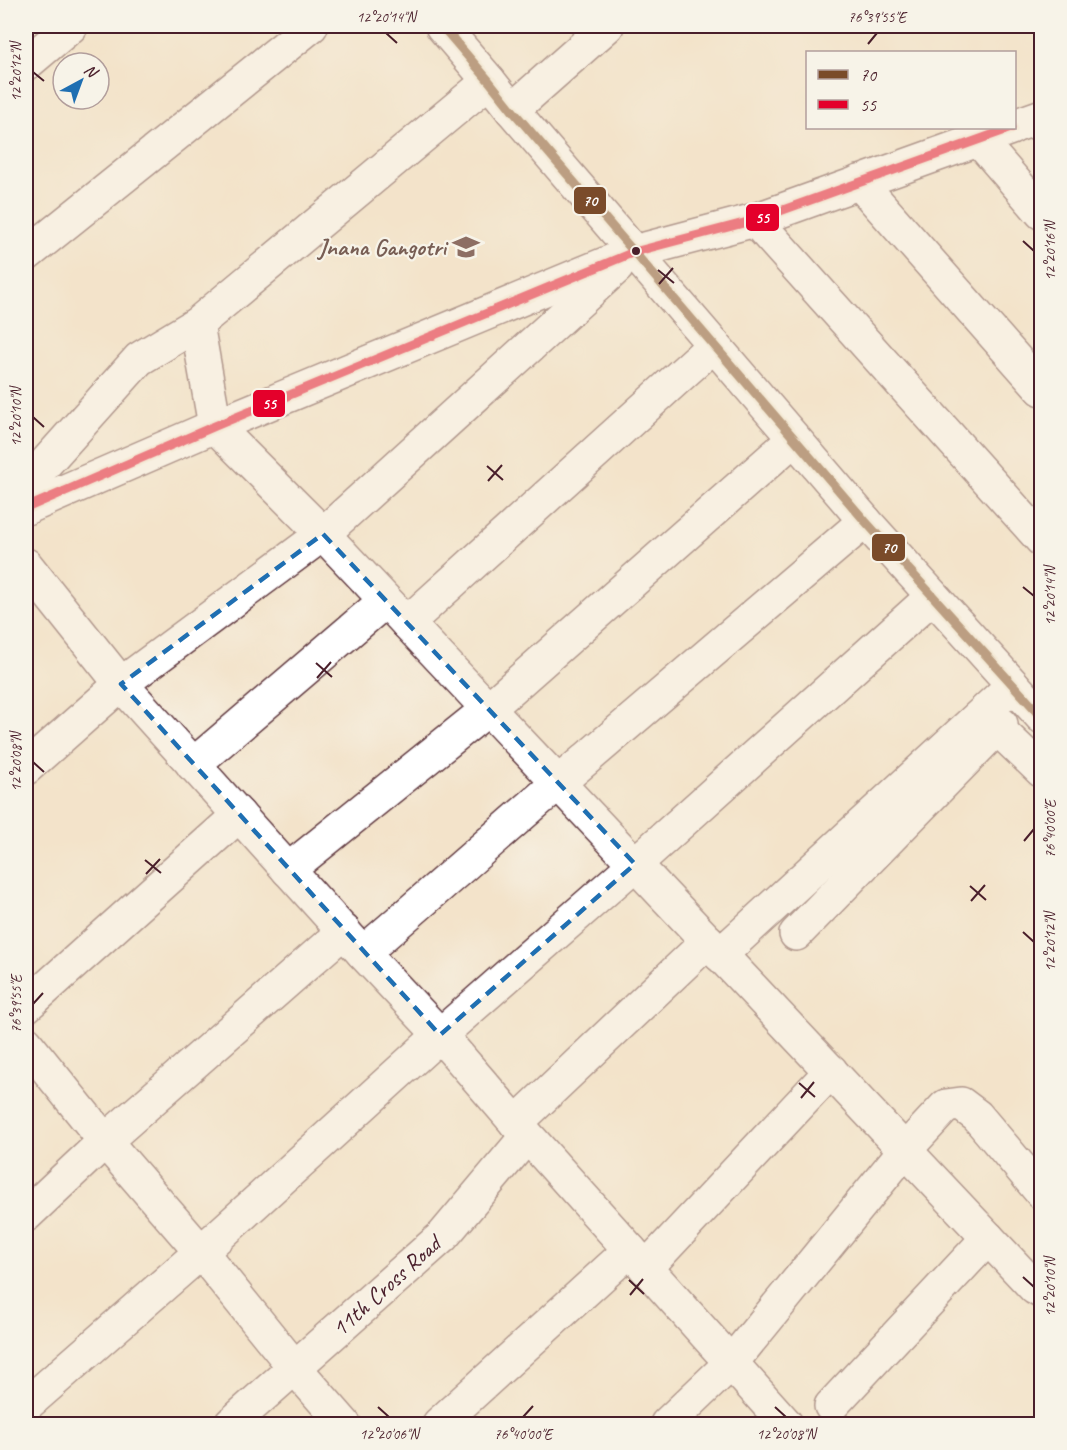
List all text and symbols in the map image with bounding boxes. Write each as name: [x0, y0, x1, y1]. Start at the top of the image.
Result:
text: 12°20'14"N: [356, 8, 419, 27]
text: 76°39'55"E: [848, 8, 908, 27]
text: 12°20'12"N: [7, 39, 26, 102]
north arrow: [51, 51, 111, 111]
legend: [806, 51, 1016, 129]
text: N: [80, 60, 103, 83]
text: 70: [860, 64, 878, 86]
text: 55: [860, 94, 877, 116]
line badge: 70: [573, 186, 607, 215]
text: 70: [583, 191, 599, 211]
line badge: 55: [745, 203, 780, 232]
text: 55: [755, 208, 771, 228]
text: 12°20'16"N: [1041, 218, 1060, 281]
place label: Jnana Gangotri: [316, 232, 449, 262]
school or university icon: Jnana Gangotri: [451, 232, 481, 262]
unlabelled marker: [630, 245, 642, 257]
text: 12°20'10"N: [7, 384, 26, 447]
line badge: 55: [252, 389, 286, 418]
text: 55: [262, 394, 278, 414]
line badge: 70: [871, 533, 906, 562]
text: 70: [882, 538, 898, 558]
text: 12°20'14"N: [1041, 563, 1060, 626]
text: 12°20'08"N: [7, 729, 26, 792]
text: 76°40'00"E: [1041, 798, 1060, 858]
text: 12°20'12"N: [1041, 909, 1060, 972]
text: 76°39'55"E: [7, 973, 26, 1033]
street label: 11th Cross Road: [325, 1227, 449, 1343]
text: 12°20'10"N: [1041, 1254, 1060, 1317]
text: 12°20'06"N: [359, 1425, 422, 1444]
text: 76°40'00"E: [494, 1425, 554, 1444]
text: 12°20'08"N: [756, 1425, 819, 1444]

